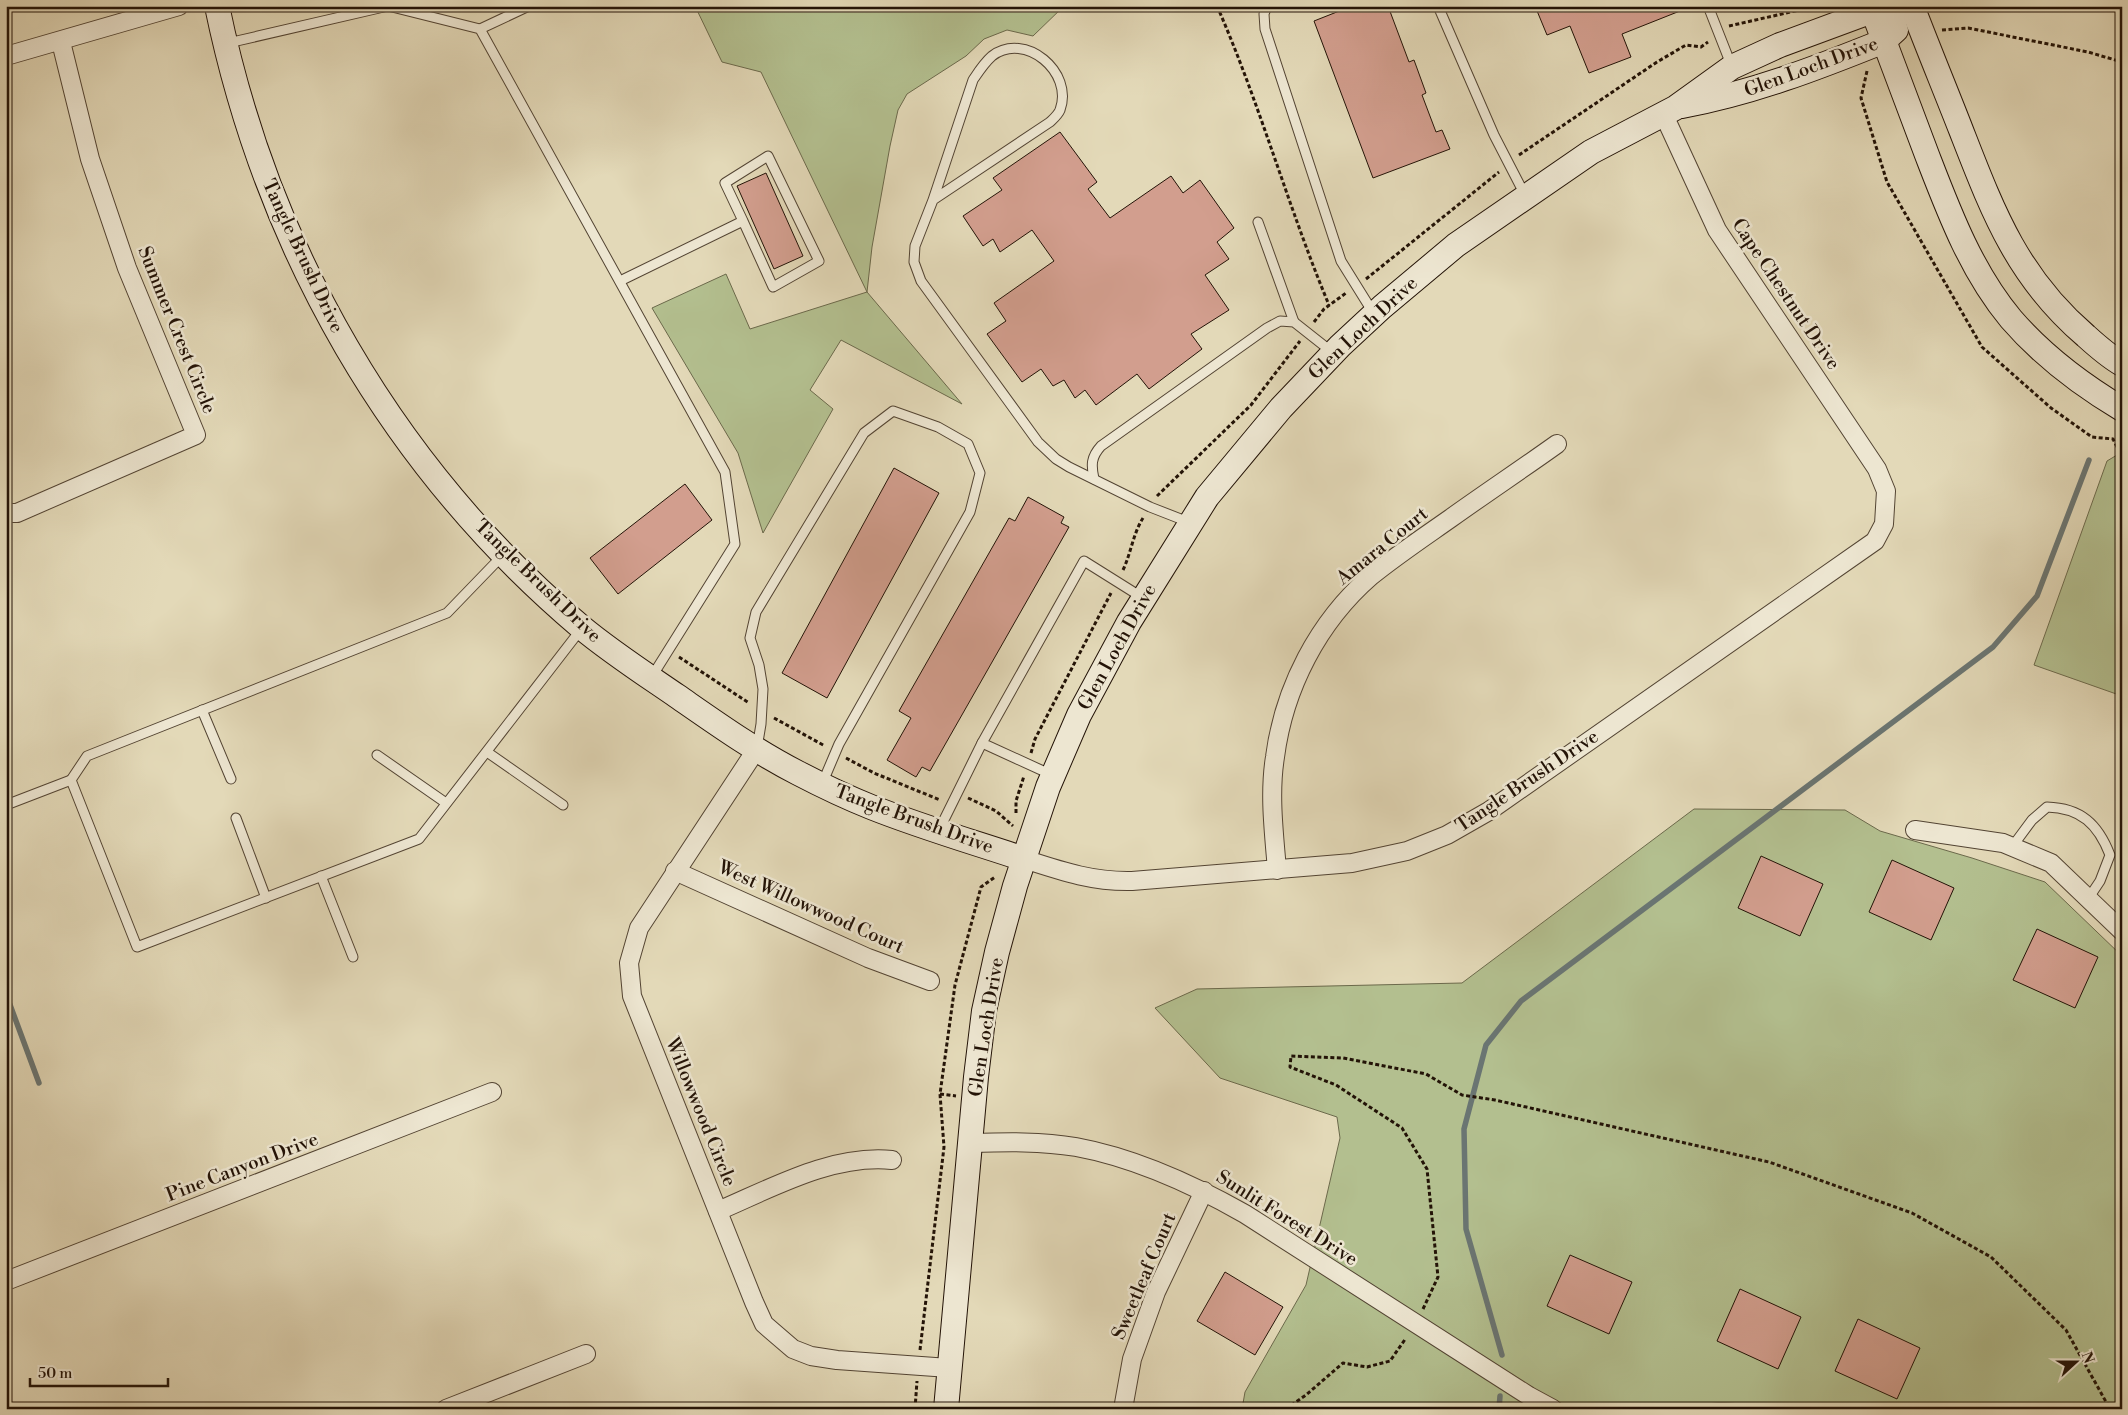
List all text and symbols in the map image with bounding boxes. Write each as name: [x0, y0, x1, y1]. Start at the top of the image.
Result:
street label: Glen Loch Drive: [1741, 32, 1881, 102]
street label: Tangle Brush Drive: [257, 175, 349, 337]
street label: Cape Chestnut Drive: [1726, 214, 1846, 374]
street label: Summer Crest Circle: [132, 243, 222, 417]
street label: Glen Loch Drive: [1303, 271, 1423, 385]
street label: Amara Court: [1331, 502, 1433, 591]
street label: Tangle Brush Drive: [470, 514, 606, 648]
street label: Glen Loch Drive: [1072, 580, 1162, 714]
street label: Tangle Brush Drive: [1451, 724, 1603, 838]
street label: Tangle Brush Drive: [831, 779, 997, 859]
street label: West Willowwood Court: [713, 855, 908, 959]
street label: Glen Loch Drive: [963, 956, 1009, 1098]
street label: Willowwood Circle: [660, 1033, 742, 1190]
street label: Pine Canyon Drive: [163, 1127, 321, 1207]
street label: Sunlit Forest Drive: [1212, 1165, 1362, 1271]
street label: Sweetleaf Court: [1106, 1209, 1182, 1343]
north arrow: [2050, 1338, 2100, 1388]
text: N: [2077, 1349, 2098, 1366]
scale bar: [30, 1355, 168, 1387]
text: 50 m: [38, 1364, 72, 1383]

